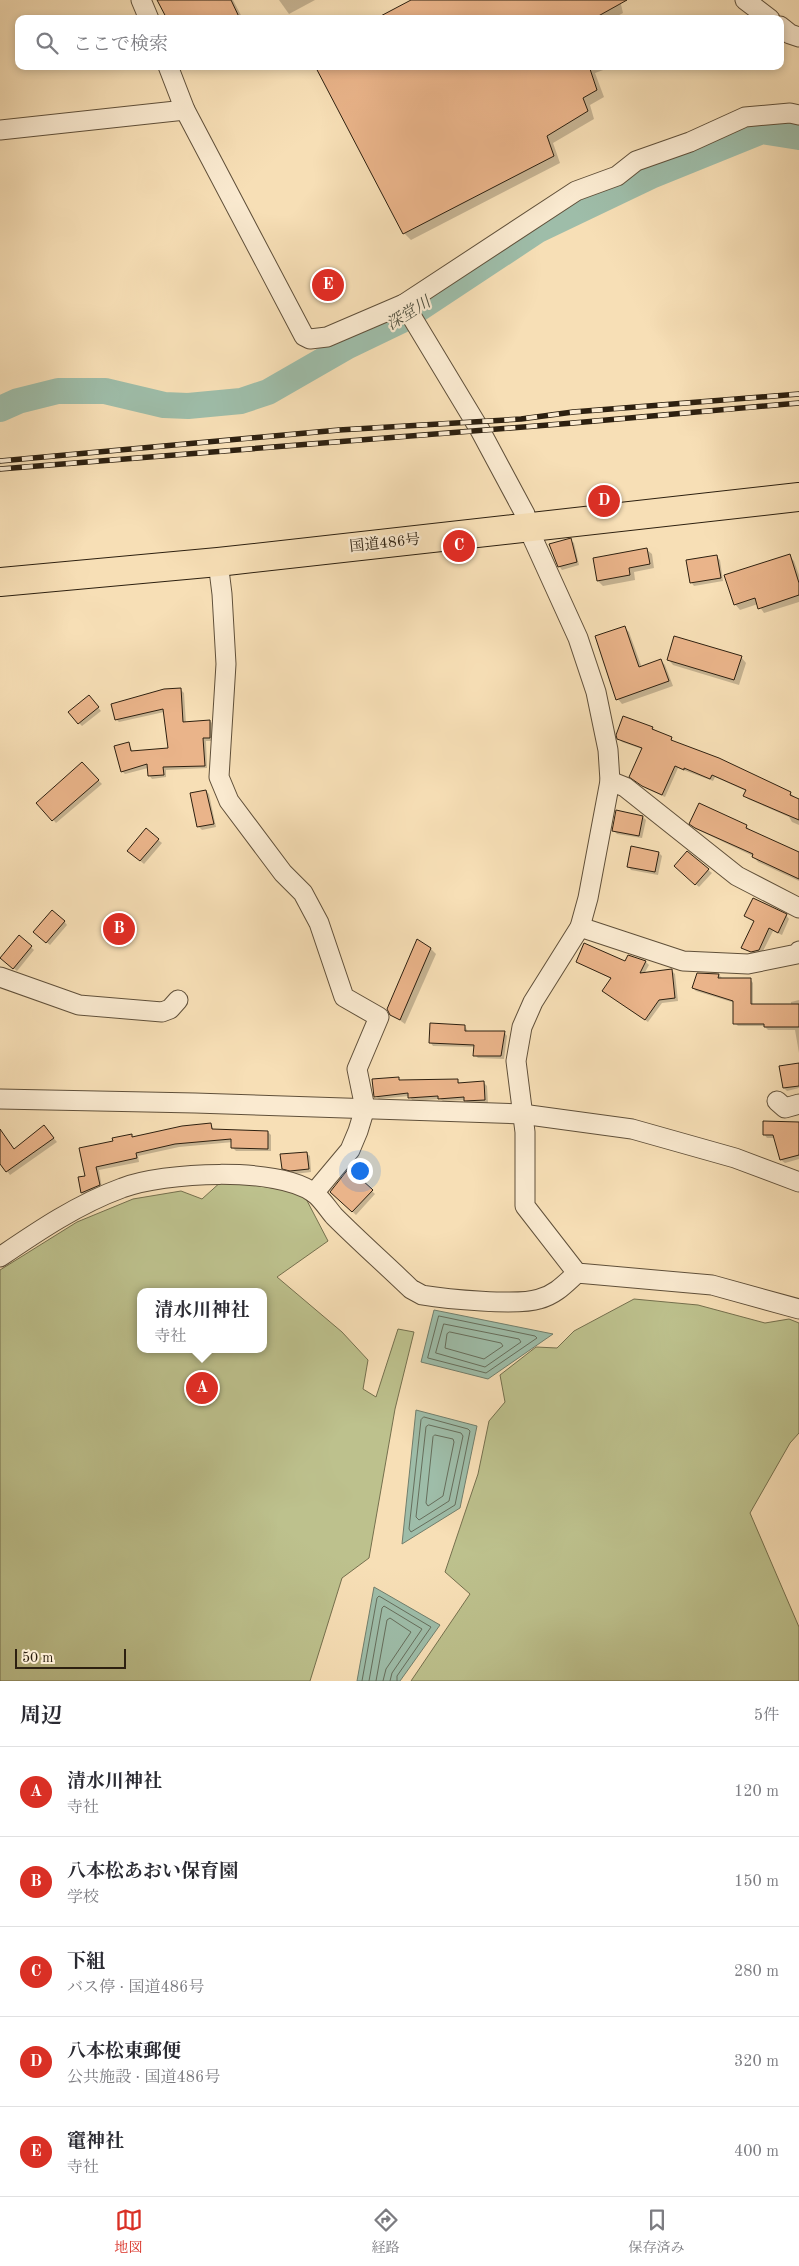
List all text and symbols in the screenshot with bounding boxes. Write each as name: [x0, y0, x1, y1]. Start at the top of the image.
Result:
search box: [15, 15, 784, 70]
icon: search: [33, 29, 61, 57]
text: ここで検索: [73, 36, 168, 55]
pin: E: [312, 266, 344, 304]
water label: 深堂川: [383, 292, 435, 334]
pin: D: [588, 482, 620, 520]
pin: C: [443, 527, 475, 565]
street label: 国道486号: [349, 531, 421, 555]
pin: B: [103, 910, 135, 948]
your location: [347, 1158, 373, 1184]
popup: [137, 1288, 267, 1353]
text: 清水川神社: [154, 1302, 250, 1321]
text: 寺社: [154, 1329, 187, 1345]
pin: A: [186, 1369, 218, 1407]
scale bar: [15, 1646, 126, 1669]
text: 50 m: [22, 1651, 53, 1665]
text: 周辺: [20, 1706, 62, 1727]
text: 5件: [754, 1708, 779, 1724]
text: 清水川神社: [67, 1773, 162, 1792]
text: A: [30, 1784, 42, 1800]
text: 120 m: [734, 1784, 779, 1800]
text: 寺社: [67, 1800, 99, 1816]
text: 八本松あおい保育園: [67, 1863, 238, 1882]
text: B: [30, 1874, 42, 1890]
text: 150 m: [734, 1874, 779, 1890]
text: 学校: [67, 1890, 99, 1906]
text: 下組: [67, 1953, 105, 1972]
text: C: [31, 1964, 41, 1980]
text: 280 m: [734, 1964, 779, 1980]
text: バス停 · 国道486号: [67, 1980, 204, 1996]
text: 八本松東郵便: [67, 2043, 181, 2062]
text: D: [30, 2054, 42, 2070]
text: 320 m: [734, 2054, 779, 2070]
text: 公共施設 · 国道486号: [67, 2070, 220, 2086]
text: 竃神社: [67, 2133, 124, 2152]
text: E: [30, 2144, 42, 2160]
text: 400 m: [734, 2144, 779, 2160]
text: 寺社: [67, 2160, 99, 2176]
tab: 地図: [115, 2206, 143, 2257]
tab: 経路: [372, 2206, 400, 2257]
tab: 保存済み: [629, 2206, 685, 2257]

